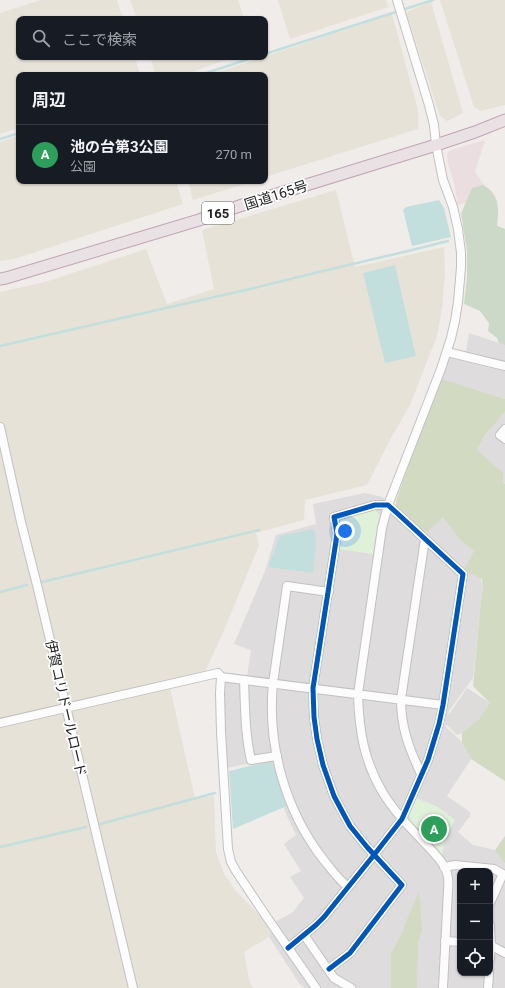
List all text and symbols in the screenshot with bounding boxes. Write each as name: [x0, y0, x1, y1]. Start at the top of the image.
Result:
search box: [16, 16, 268, 60]
icon: search: [30, 27, 52, 49]
text: ここで検索: [62, 31, 137, 49]
text: 周辺: [32, 90, 66, 110]
text: 池の台第3公園: [70, 138, 169, 156]
text: A: [41, 147, 49, 162]
text: 270 m: [215, 147, 252, 162]
text: 公園: [70, 159, 96, 174]
street label: 国道165号: [242, 177, 310, 213]
road number: 165: [202, 202, 234, 224]
your location: [335, 521, 355, 541]
street label: 伊賀コリドールロード: [42, 638, 90, 778]
pin: A: [421, 814, 447, 844]
map controls: [457, 868, 493, 976]
button: +: [457, 868, 493, 904]
button: −: [457, 904, 493, 940]
button: locate: [457, 940, 493, 976]

